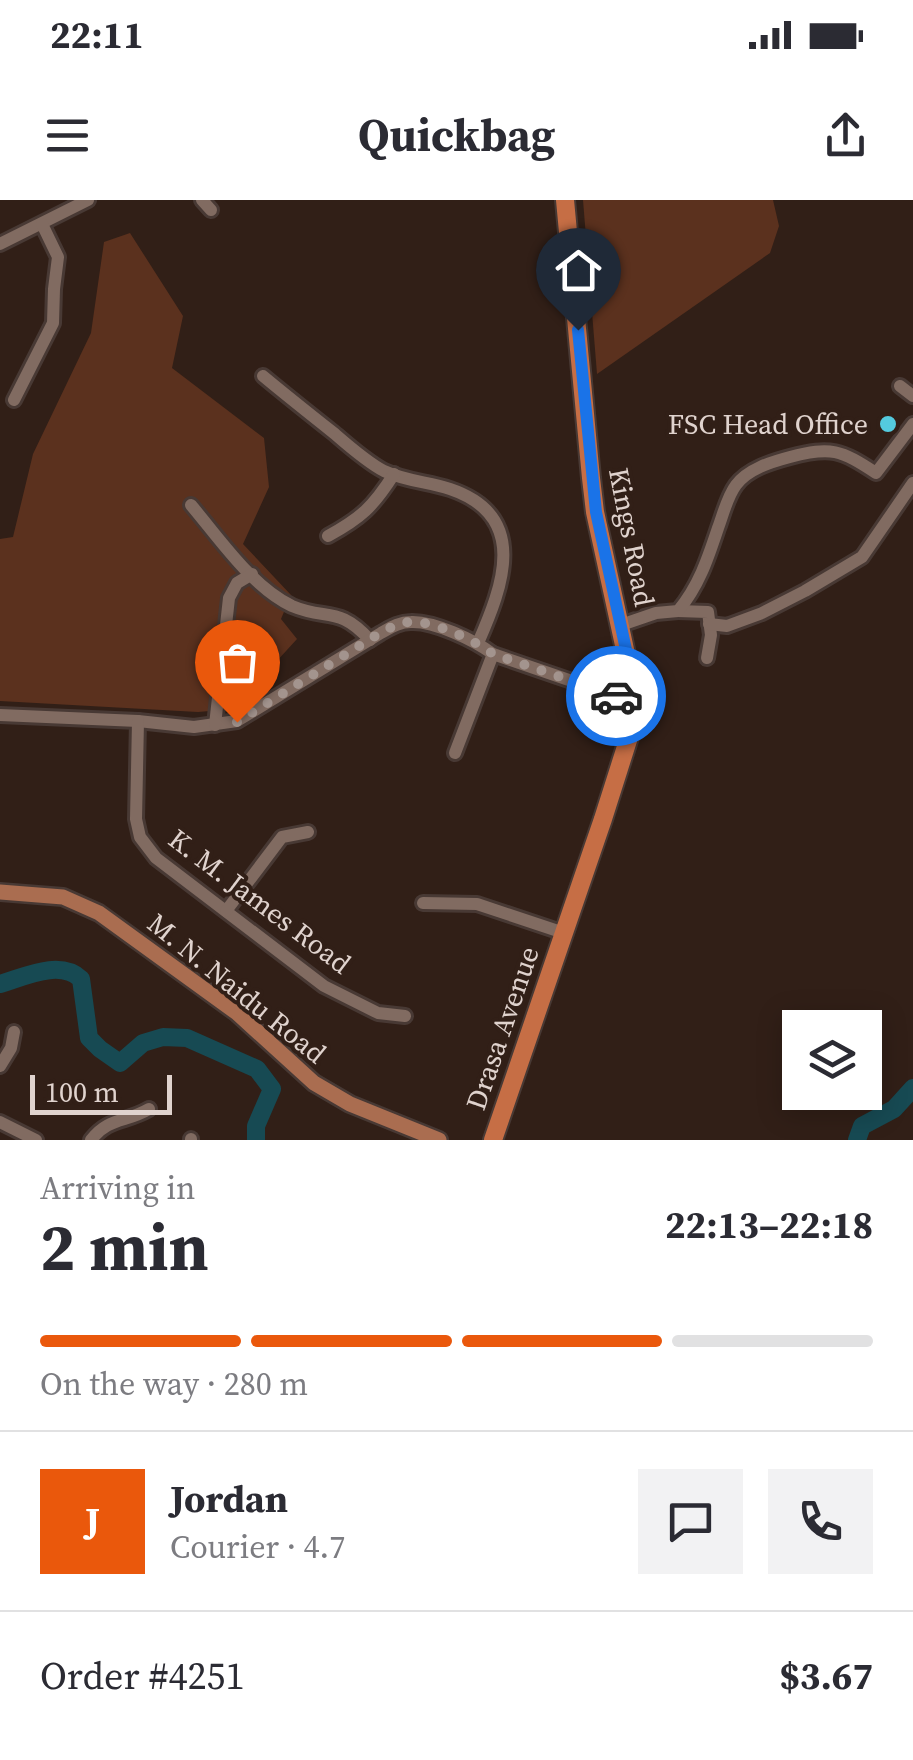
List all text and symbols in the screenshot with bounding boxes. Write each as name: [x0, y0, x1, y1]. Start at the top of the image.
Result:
text: 22:11: [50, 9, 144, 61]
text: Quickbag: [358, 104, 555, 166]
icon: menu: [40, 108, 95, 163]
icon: share: [818, 108, 873, 163]
pin: [536, 228, 621, 331]
icon: home: [551, 243, 606, 298]
place label: FSC Head Office: [668, 405, 868, 443]
marker: FSC Head Office: [877, 413, 899, 435]
street label: Kings Road: [600, 464, 664, 610]
pin: [195, 620, 280, 723]
icon: bag: [210, 635, 265, 690]
courier: [566, 646, 666, 746]
icon: car: [589, 669, 644, 724]
street label: K. M. James Road: [161, 820, 359, 982]
street label: M. N. Naidu Road: [140, 904, 334, 1072]
street label: Drasa Avenue: [456, 941, 548, 1115]
map controls: [782, 1010, 882, 1110]
button: layers: [782, 1010, 882, 1110]
scale bar: [30, 1070, 172, 1114]
text: 100 m: [45, 1073, 119, 1111]
text: Arriving in: [40, 1166, 195, 1210]
text: 22:13–22:18: [665, 1199, 873, 1251]
text: 2 min: [40, 1203, 209, 1292]
text: On the way · 280 m: [40, 1362, 308, 1406]
button: chat: [638, 1469, 743, 1574]
button: phone: [768, 1469, 873, 1574]
text: Jordan: [170, 1473, 288, 1525]
text: J: [85, 1495, 100, 1547]
text: Courier · 4.7: [170, 1525, 345, 1569]
text: Order #4251: [40, 1650, 244, 1702]
text: $3.67: [779, 1650, 873, 1702]

